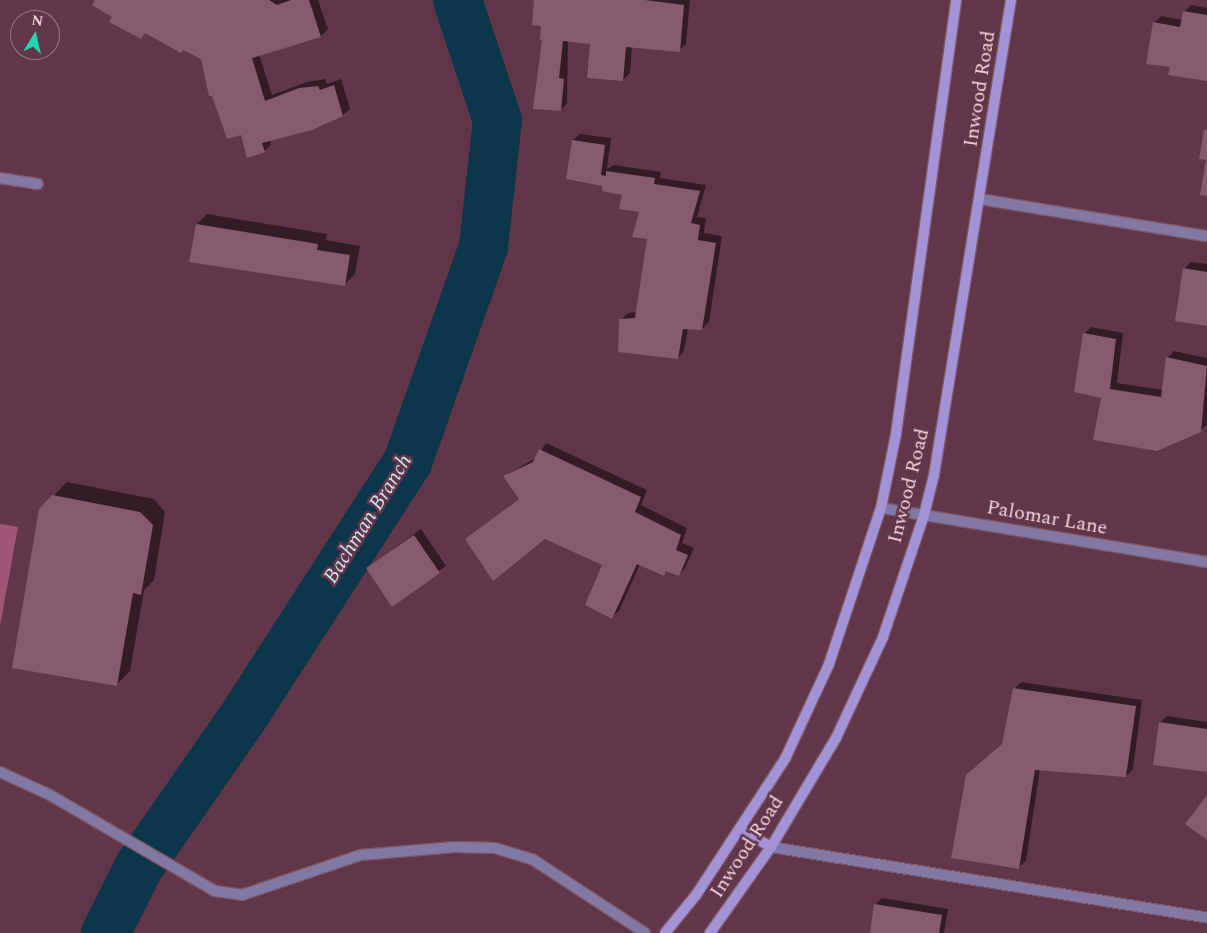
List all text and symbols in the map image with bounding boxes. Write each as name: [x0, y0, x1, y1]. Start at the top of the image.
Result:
text: N: [30, 9, 45, 32]
north arrow: [10, 10, 60, 60]
street label: Inwood Road: [959, 29, 1001, 149]
street label: Inwood Road: [883, 426, 935, 546]
water label: Bachman Branch: [318, 450, 418, 588]
street label: Palomar Lane: [985, 496, 1109, 540]
street label: Inwood Road: [705, 791, 789, 903]

